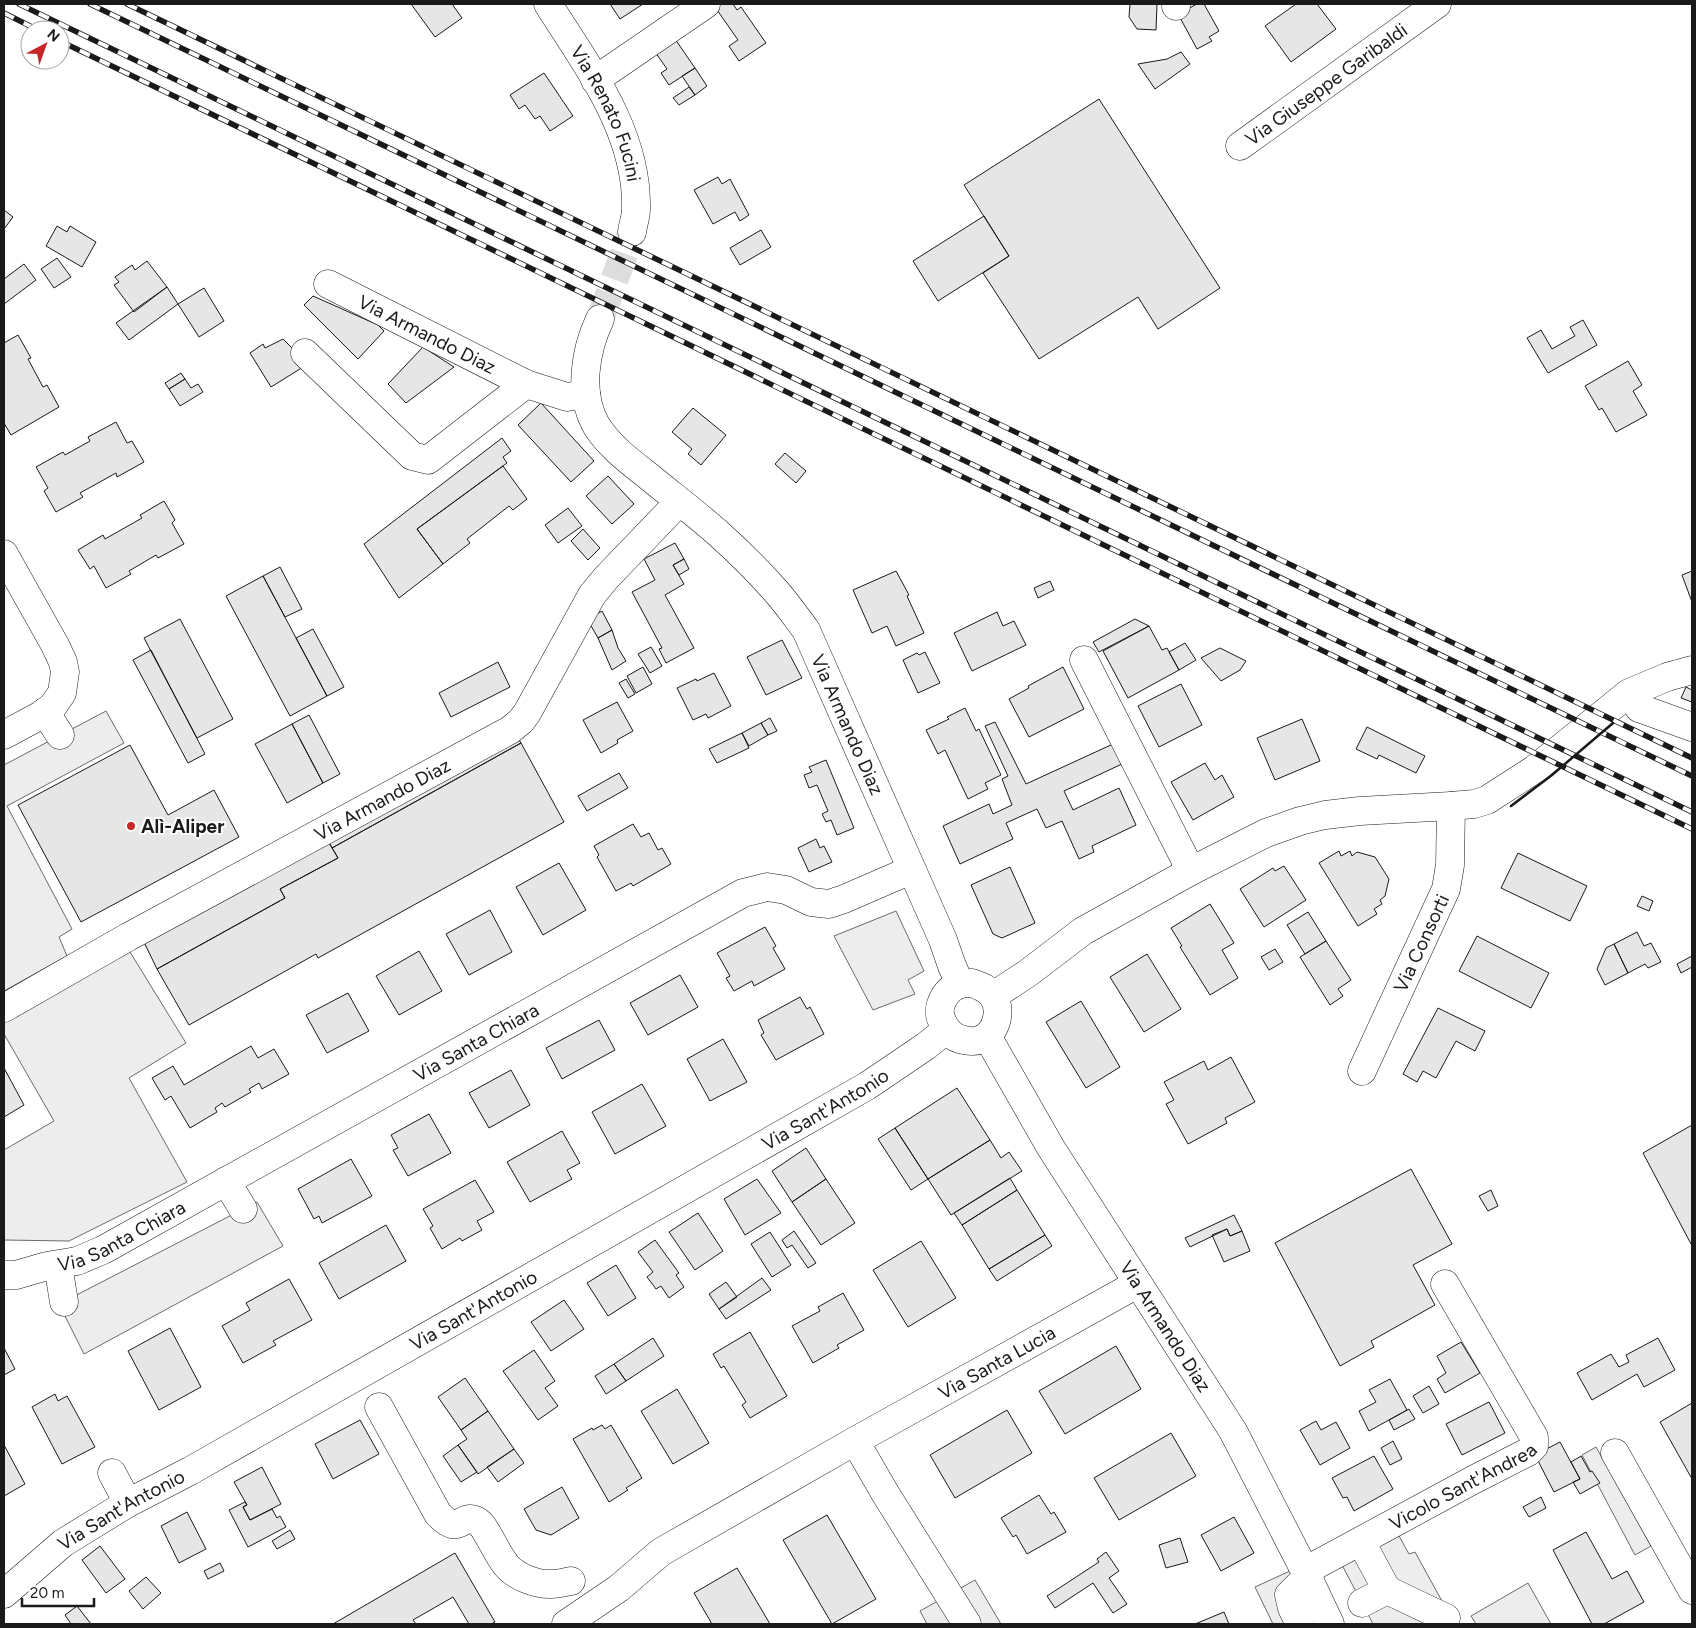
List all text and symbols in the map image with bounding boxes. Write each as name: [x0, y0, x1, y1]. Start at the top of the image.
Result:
street label: Via Giuseppe Garibaldi: [1241, 18, 1411, 150]
north arrow: [20, 20, 70, 70]
text: N: [44, 26, 63, 46]
street label: Via Renato Fucini: [566, 41, 646, 183]
street label: Via Armando Diaz: [354, 290, 500, 378]
street label: Via Armando Diaz: [807, 651, 889, 798]
street label: Via Armando Diaz: [310, 753, 454, 845]
place label: Alì-Aliper: [141, 815, 224, 838]
marker: Alì-Aliper: [125, 820, 137, 832]
street label: Via Consorti: [1389, 890, 1454, 996]
street label: Via Santa Chiara: [409, 998, 543, 1086]
street label: Via Sant'Antonio: [758, 1063, 893, 1155]
street label: Via Santa Chiara: [56, 1195, 189, 1276]
street label: Via Armando Diaz: [1115, 1256, 1216, 1396]
street label: Via Sant'Antonio: [406, 1265, 541, 1355]
street label: Via Santa Lucia: [934, 1320, 1059, 1404]
street label: Vicolo Sant'Andrea: [1385, 1438, 1542, 1535]
street label: Via Sant'Antonio: [53, 1464, 188, 1555]
scale bar: [22, 1576, 95, 1608]
text: 20 m: [30, 1584, 64, 1602]

